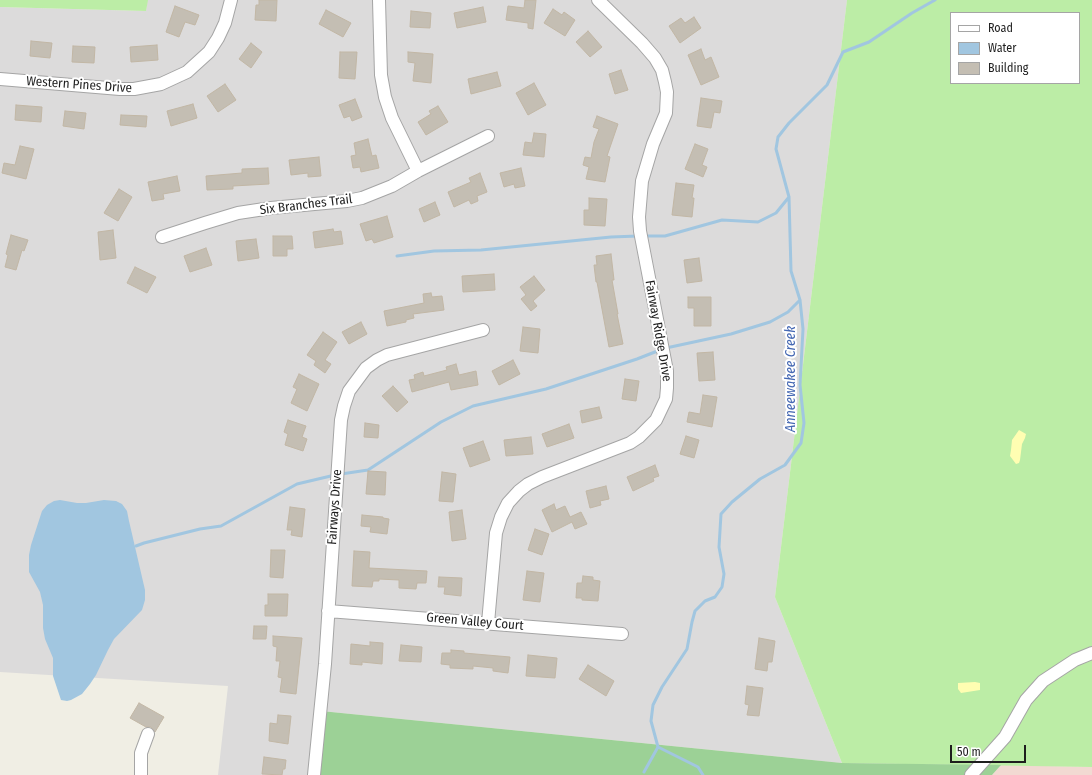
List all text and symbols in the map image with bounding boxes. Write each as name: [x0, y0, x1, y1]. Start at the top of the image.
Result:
legend: [950, 12, 1080, 84]
text: Road: [988, 21, 1013, 35]
text: Water: [988, 41, 1016, 55]
text: Building: [988, 61, 1028, 75]
street label: Western Pines Drive: [26, 74, 132, 96]
street label: Six Branches Trail: [259, 192, 353, 218]
street label: Fairway Ridge Drive: [641, 279, 675, 383]
water label: Anneewakee Creek: [783, 326, 799, 432]
street label: Fairways Drive: [325, 469, 345, 545]
street label: Green Valley Court: [426, 610, 524, 634]
scale bar: [952, 737, 1028, 763]
text: 50 m: [957, 745, 981, 759]

